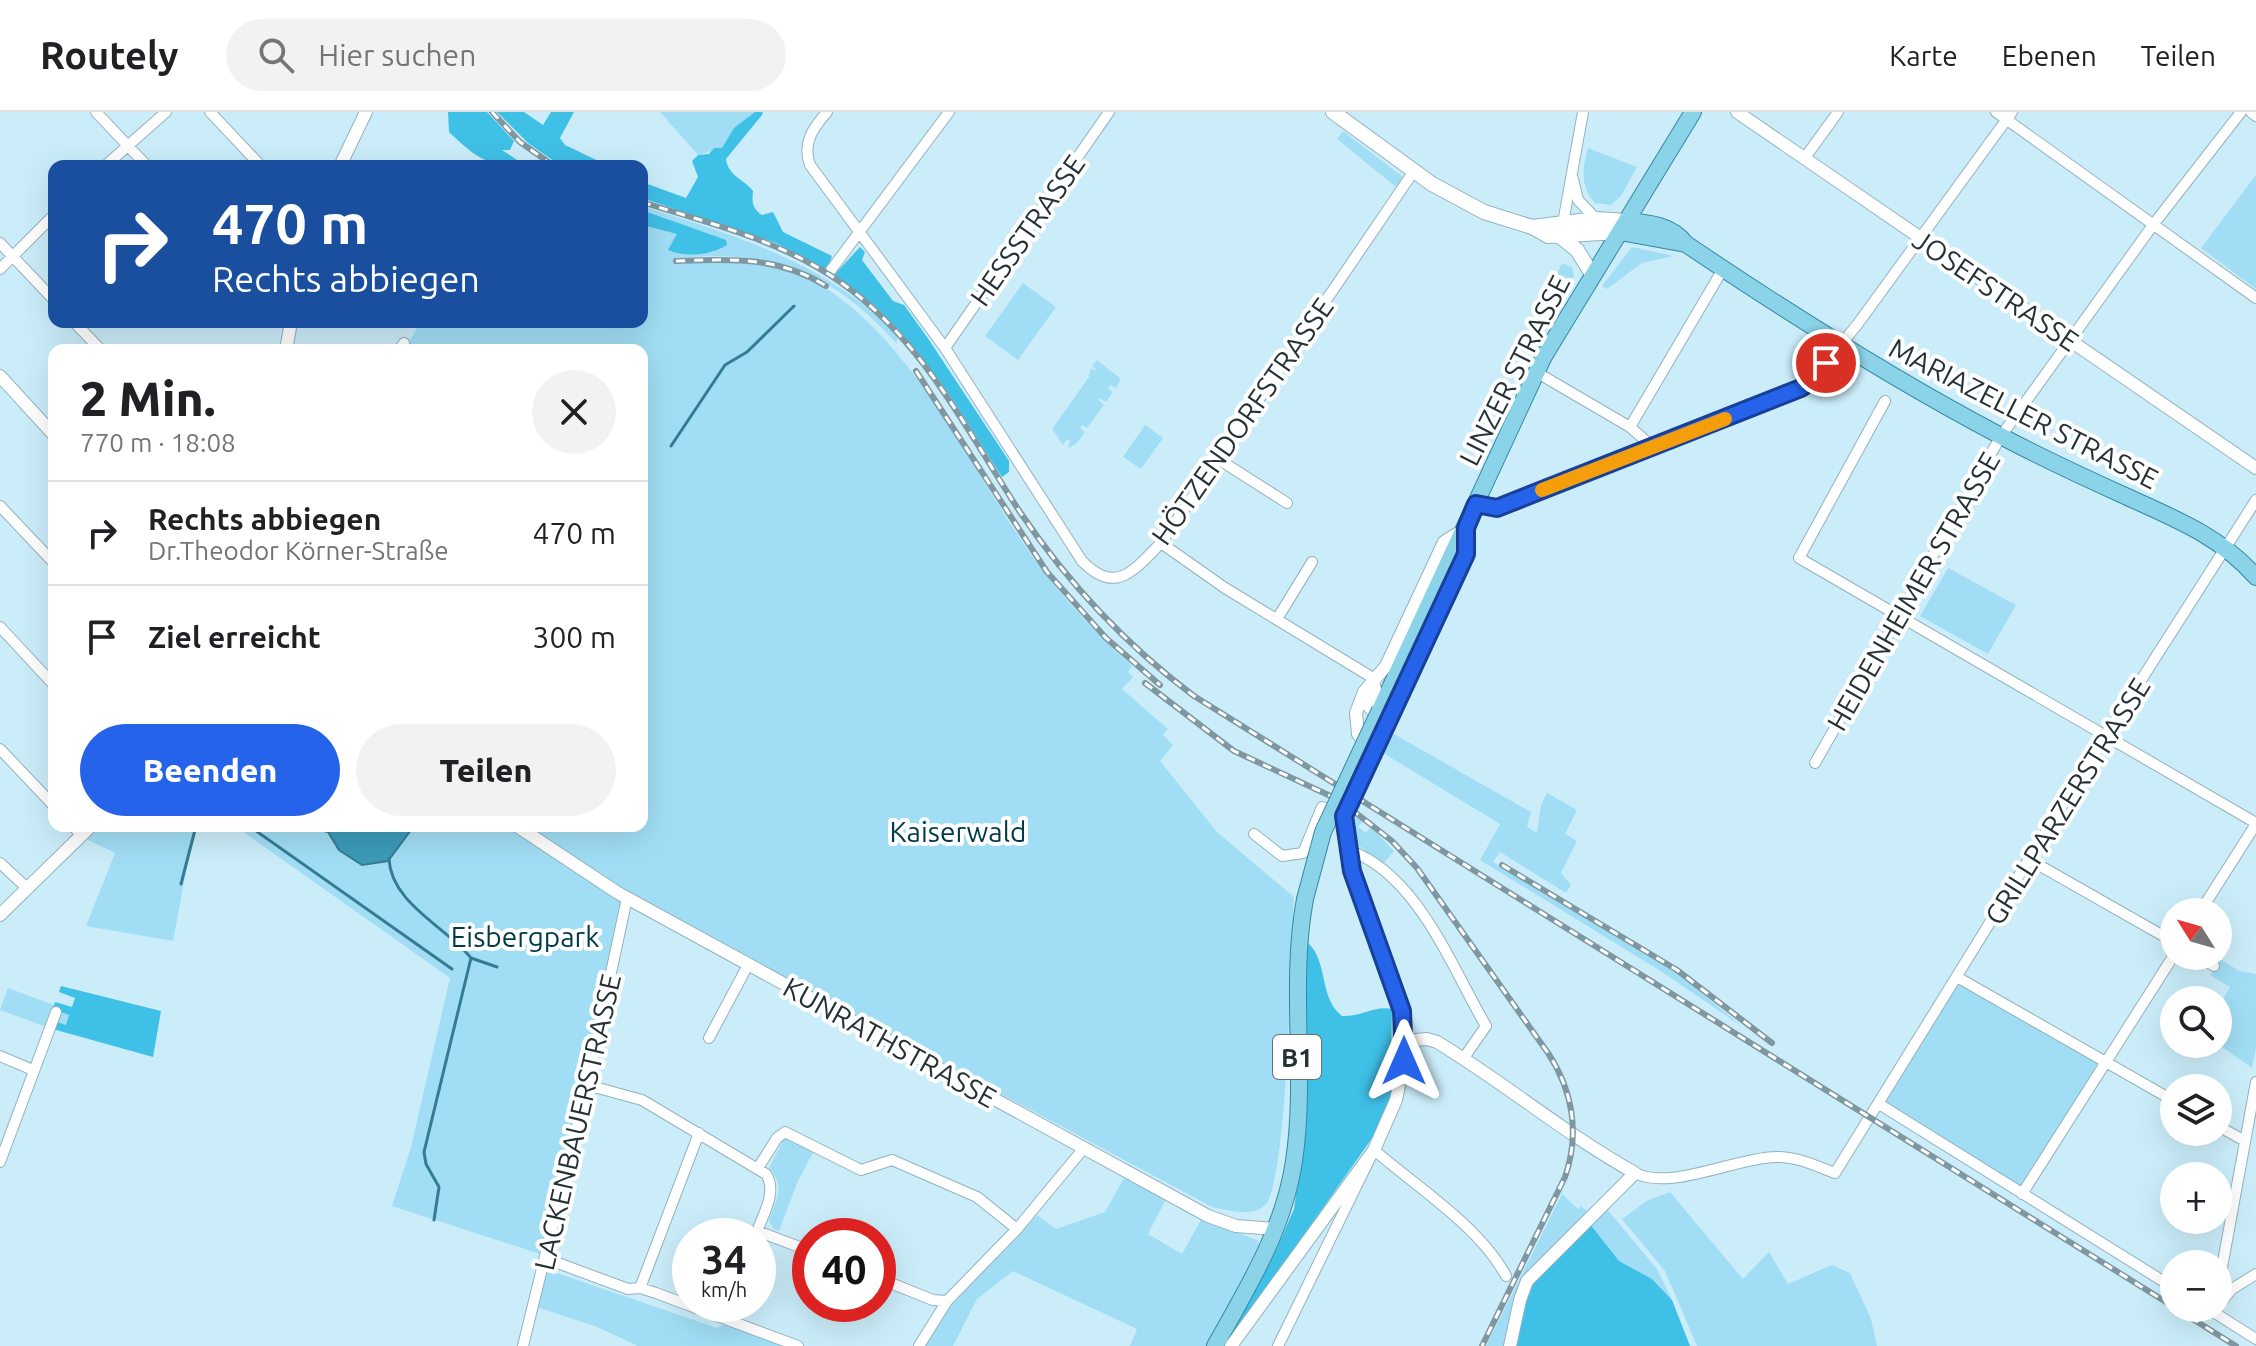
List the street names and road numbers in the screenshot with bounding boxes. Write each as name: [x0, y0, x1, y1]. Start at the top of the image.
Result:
street label: HESSSTRASSE: [964, 149, 1090, 311]
street label: JOSEFSTRASSE: [1907, 223, 2085, 357]
street label: LINZER STRASSE: [1453, 270, 1575, 470]
street label: HÖTZENDORFSTRASSE: [1145, 292, 1339, 550]
street label: MARIAZELLER STRASSE: [1884, 332, 2164, 494]
street label: HEIDENHEIMER STRASSE: [1820, 446, 2006, 736]
street label: GRILLPARZERSTRASSE: [1978, 672, 2156, 930]
street label: LACKENBAUERSTRASSE: [528, 971, 626, 1273]
street label: KUNRATHSTRASSE: [778, 971, 1002, 1113]
road number: B1: [1273, 1035, 1321, 1079]

